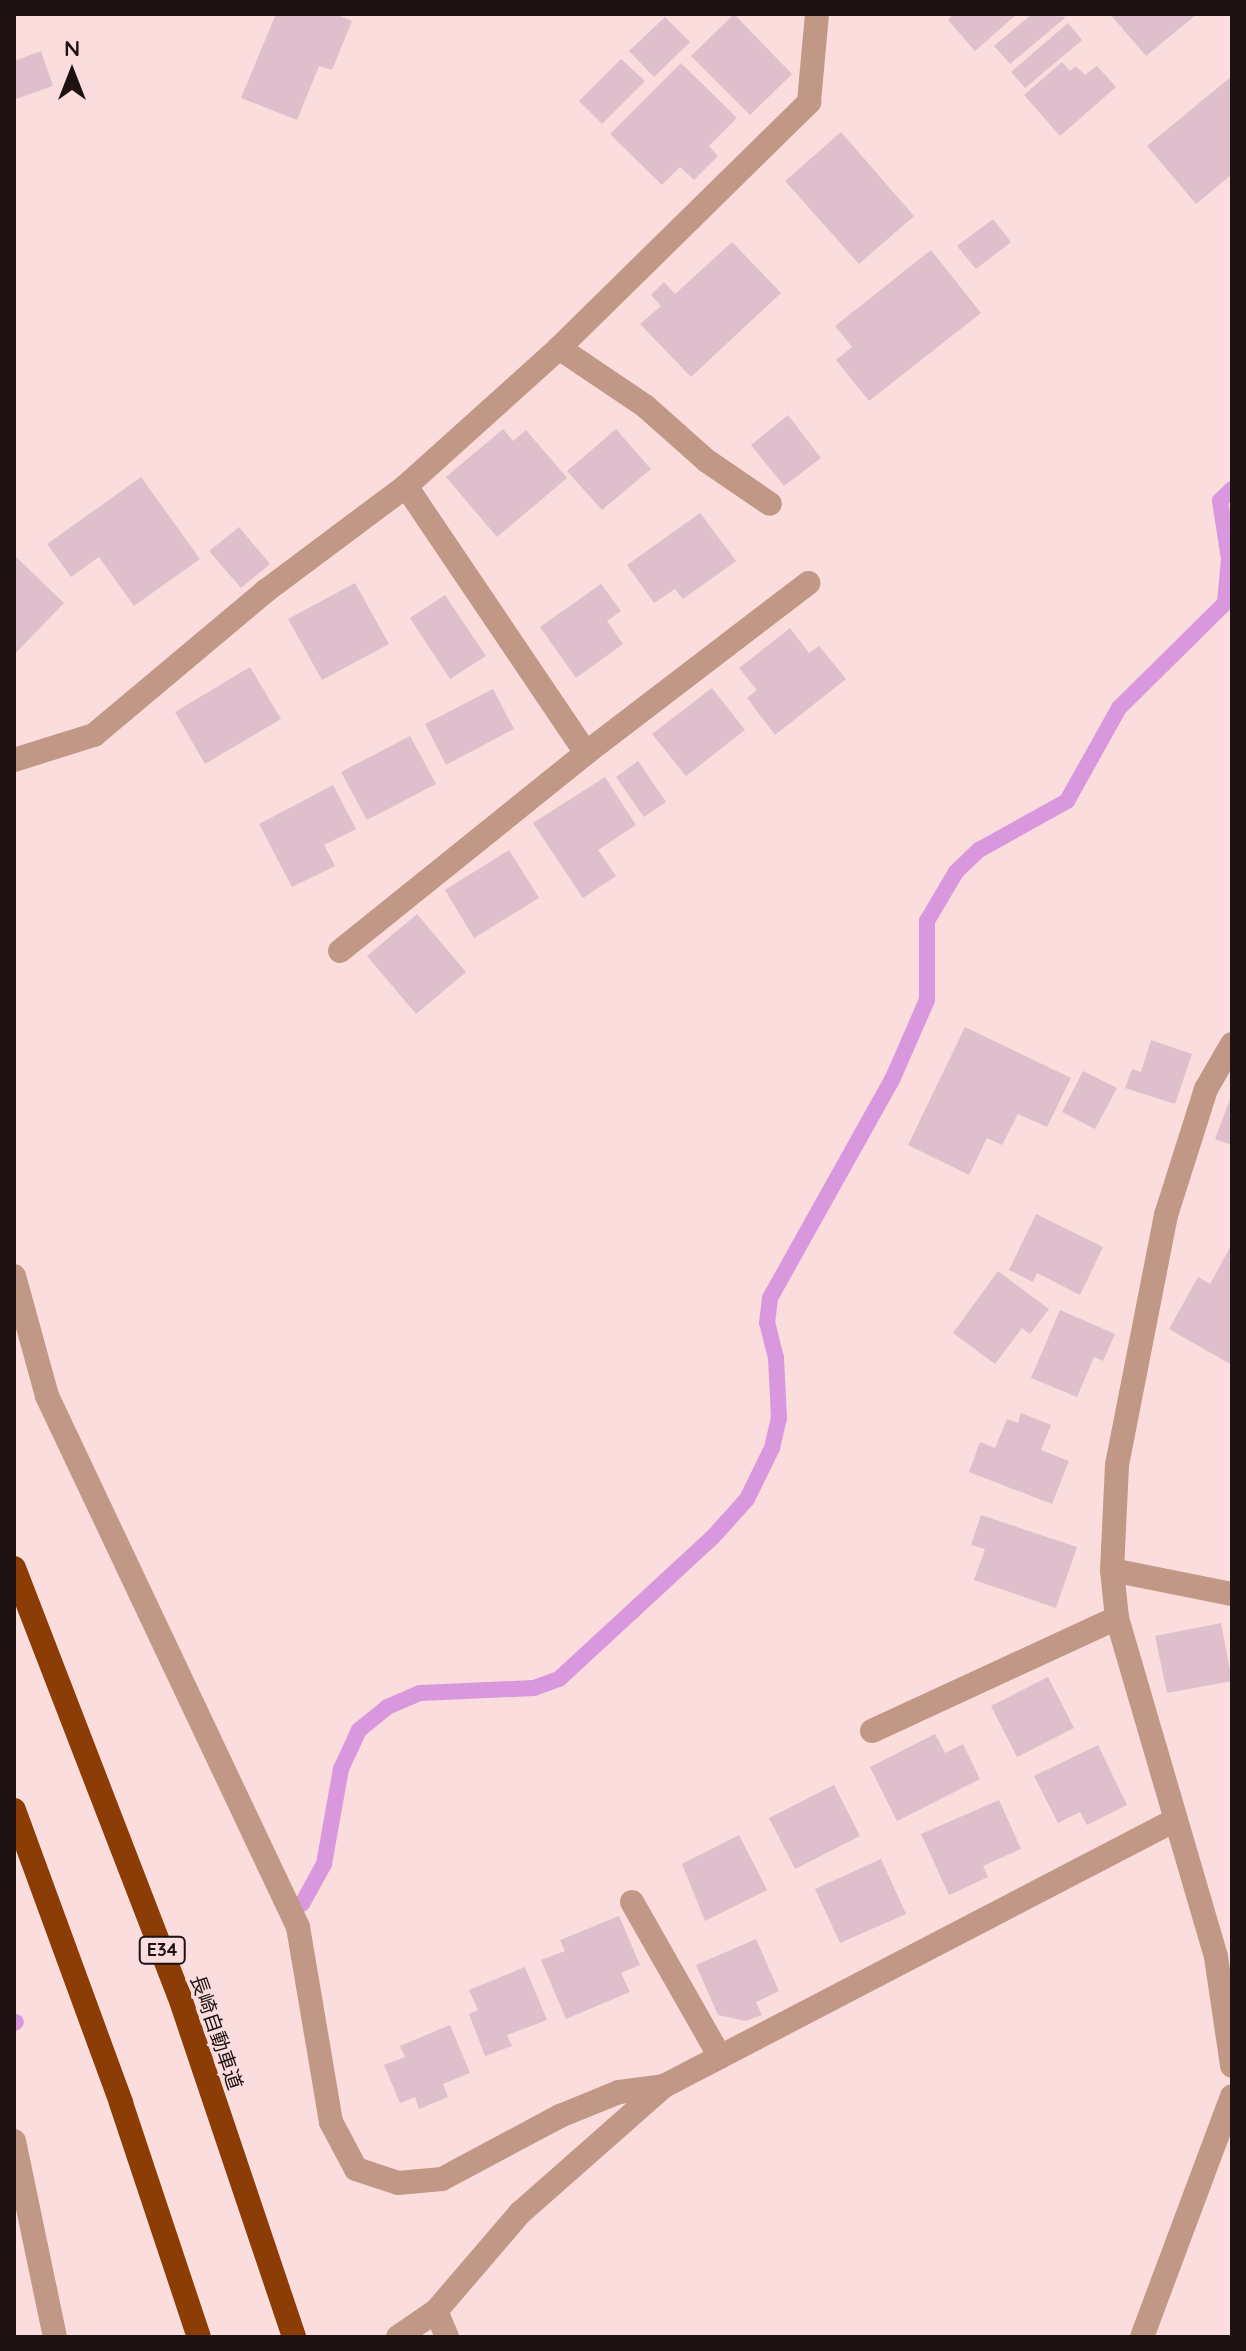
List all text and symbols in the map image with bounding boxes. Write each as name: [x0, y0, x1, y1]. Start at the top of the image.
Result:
north arrow: [32, 32, 112, 112]
text: N: [64, 34, 80, 62]
road number: E34: [138, 1936, 186, 1964]
street label: 長崎自動車道: [186, 1971, 248, 2093]

